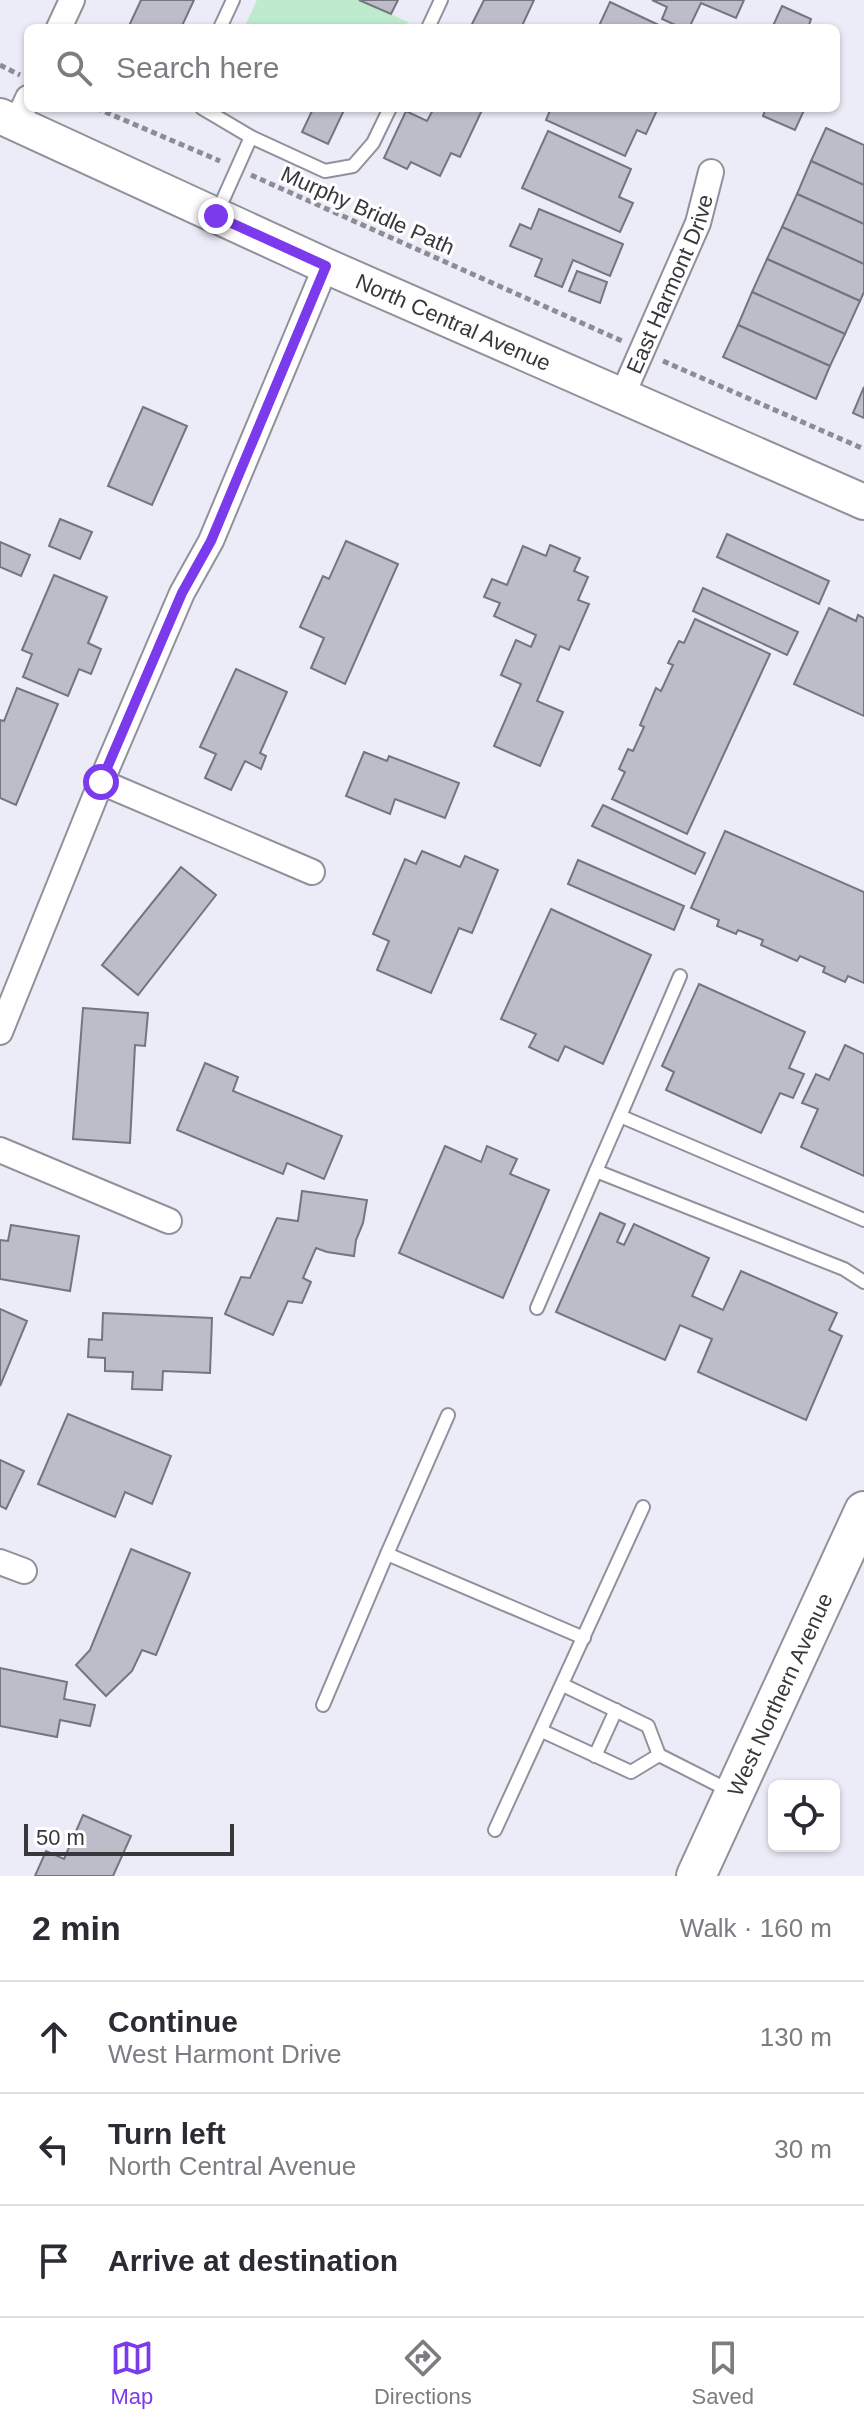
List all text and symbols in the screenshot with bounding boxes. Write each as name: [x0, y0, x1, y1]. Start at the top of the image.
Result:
search box: [24, 24, 840, 112]
icon: search: [52, 46, 96, 90]
text: Search here: [116, 51, 279, 84]
street label: Murphy Bridle Path: [277, 161, 458, 260]
street label: East Harmont Drive: [621, 192, 718, 377]
route end: [198, 198, 234, 234]
street label: North Central Avenue: [352, 269, 554, 376]
route start: [83, 764, 119, 800]
street label: West Northern Avenue: [723, 1589, 838, 1800]
map controls: [768, 1780, 840, 1852]
button: locate: [768, 1780, 840, 1852]
scale bar: [24, 1820, 234, 1856]
text: 50 m: [36, 1825, 85, 1850]
text: 2 min: [32, 1909, 121, 1947]
text: Walk · 160 m: [680, 1913, 832, 1943]
text: Continue: [108, 2005, 238, 2038]
icon: ahead: [32, 2015, 76, 2059]
text: 130 m: [760, 2022, 832, 2052]
text: West Harmont Drive: [108, 2039, 342, 2069]
text: Turn left: [108, 2117, 226, 2150]
icon: left: [32, 2127, 76, 2171]
text: 30 m: [774, 2134, 832, 2164]
text: North Central Avenue: [108, 2151, 356, 2181]
icon: arrive: [32, 2239, 76, 2283]
text: Arrive at destination: [108, 2244, 398, 2277]
tab: Map: [110, 2336, 154, 2410]
tab: Directions: [374, 2336, 472, 2410]
tab: Saved: [692, 2336, 754, 2410]

